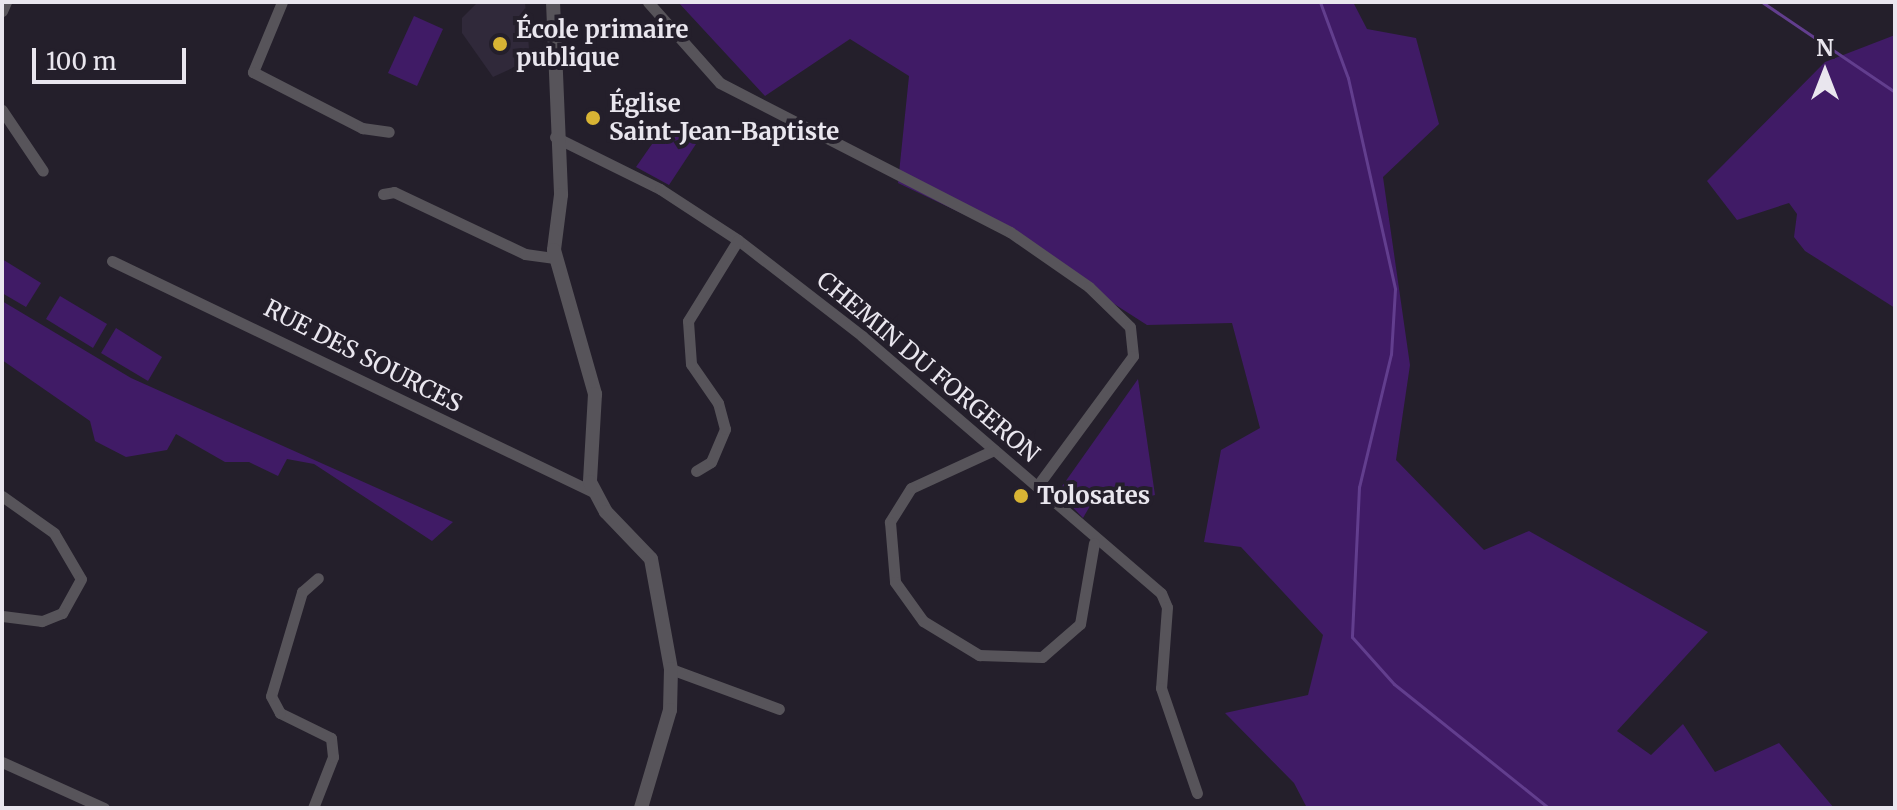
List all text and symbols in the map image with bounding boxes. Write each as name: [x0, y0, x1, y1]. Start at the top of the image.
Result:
place label: École primaire publique: [516, 16, 688, 72]
scale bar: [36, 32, 190, 82]
north arrow: [1785, 32, 1865, 112]
text: N: [1816, 34, 1834, 62]
marker: École primaire publique: [491, 35, 509, 53]
text: 100 m: [46, 46, 116, 77]
place label: Église Saint-Jean-Baptiste: [609, 90, 839, 146]
marker: Église Saint-Jean-Baptiste: [584, 109, 602, 127]
street label: CHEMIN DU FORGERON: [811, 266, 1045, 468]
street label: RUE DES SOURCES: [259, 294, 467, 418]
place label: Tolosates: [1037, 482, 1150, 510]
marker: Tolosates: [1012, 487, 1030, 505]

